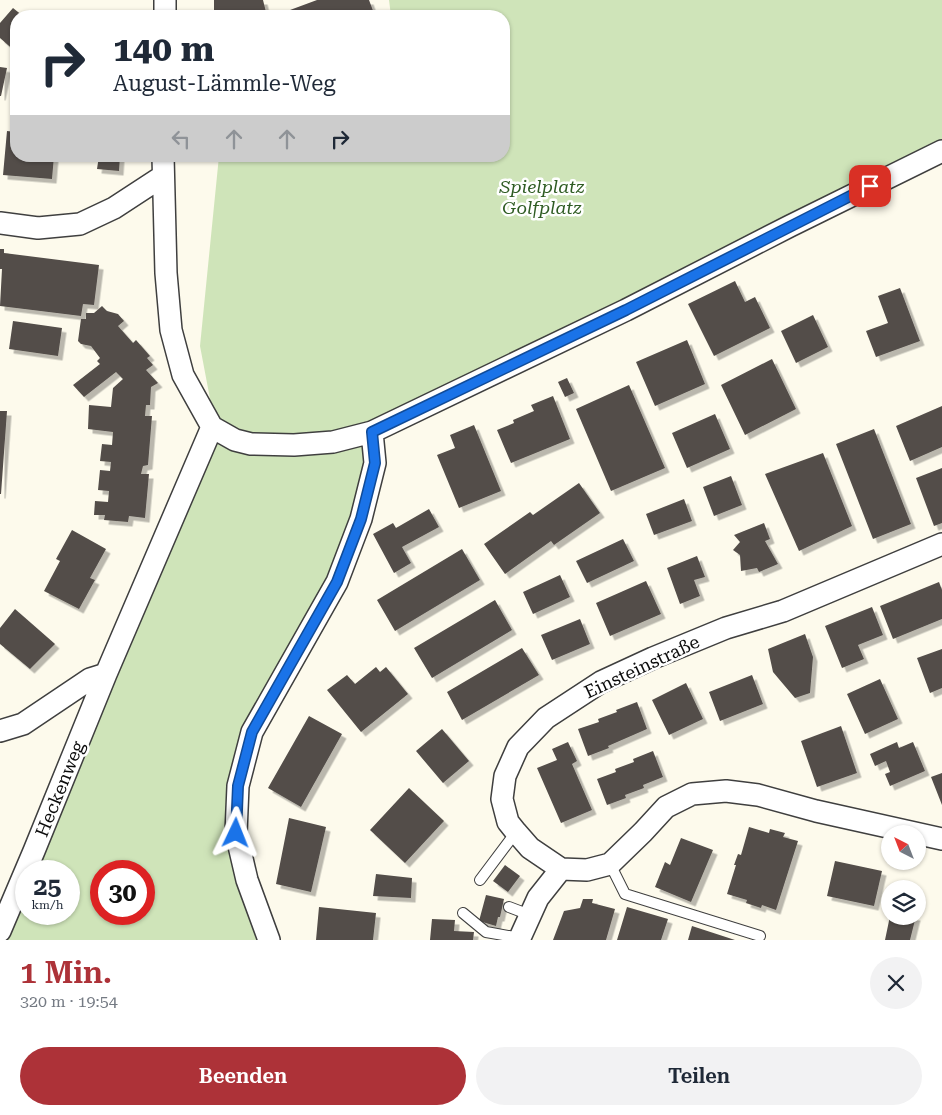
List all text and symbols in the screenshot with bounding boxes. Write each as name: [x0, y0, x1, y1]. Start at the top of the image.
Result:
text: 140 m: [113, 29, 214, 70]
icon: right: [30, 30, 95, 95]
text: August-Lämmle-Weg: [113, 71, 336, 96]
icon: left: [167, 125, 195, 153]
icon: ahead: [220, 125, 248, 153]
icon: ahead: [273, 125, 301, 153]
icon: right: [326, 125, 354, 153]
pin: [849, 165, 891, 207]
icon: arrive: [856, 172, 884, 200]
park label: Spielplatz Golfplatz: [499, 176, 585, 218]
street label: Einsteinstraße: [581, 631, 703, 702]
street label: Heckenweg: [31, 737, 89, 840]
position arrow: [209, 806, 261, 858]
north arrow: [881, 825, 926, 870]
map controls: [881, 825, 926, 925]
speed limit sign: 30: [90, 860, 155, 925]
text: 25: [33, 872, 62, 901]
button: layers: [881, 880, 926, 925]
text: km/h: [31, 898, 64, 912]
text: 1 Min.: [20, 955, 112, 990]
button: close: [870, 957, 922, 1009]
text: 320 m · 19:54: [20, 992, 118, 1011]
button: Beenden: [20, 1047, 466, 1105]
button: Teilen: [476, 1047, 922, 1105]

